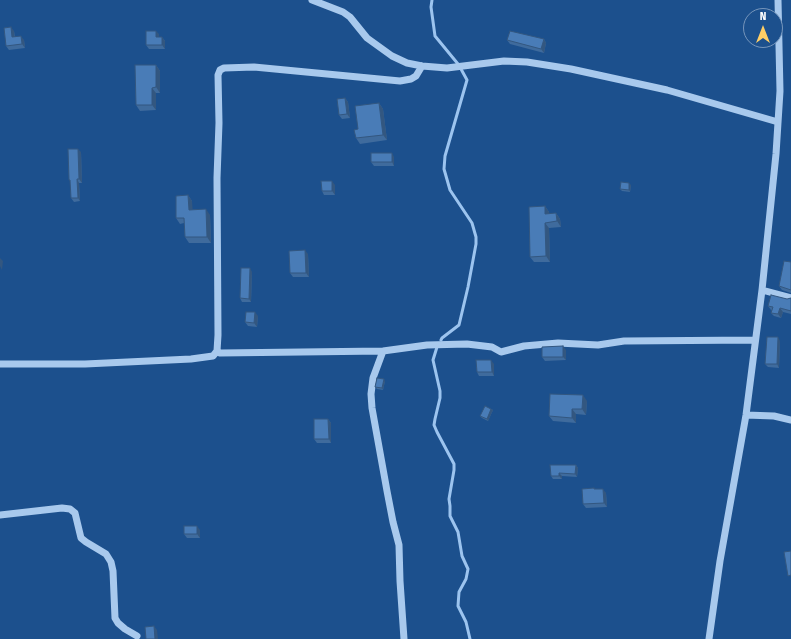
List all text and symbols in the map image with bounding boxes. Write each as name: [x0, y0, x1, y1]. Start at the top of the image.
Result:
north arrow: [743, 8, 783, 48]
text: N: [760, 10, 766, 23]

